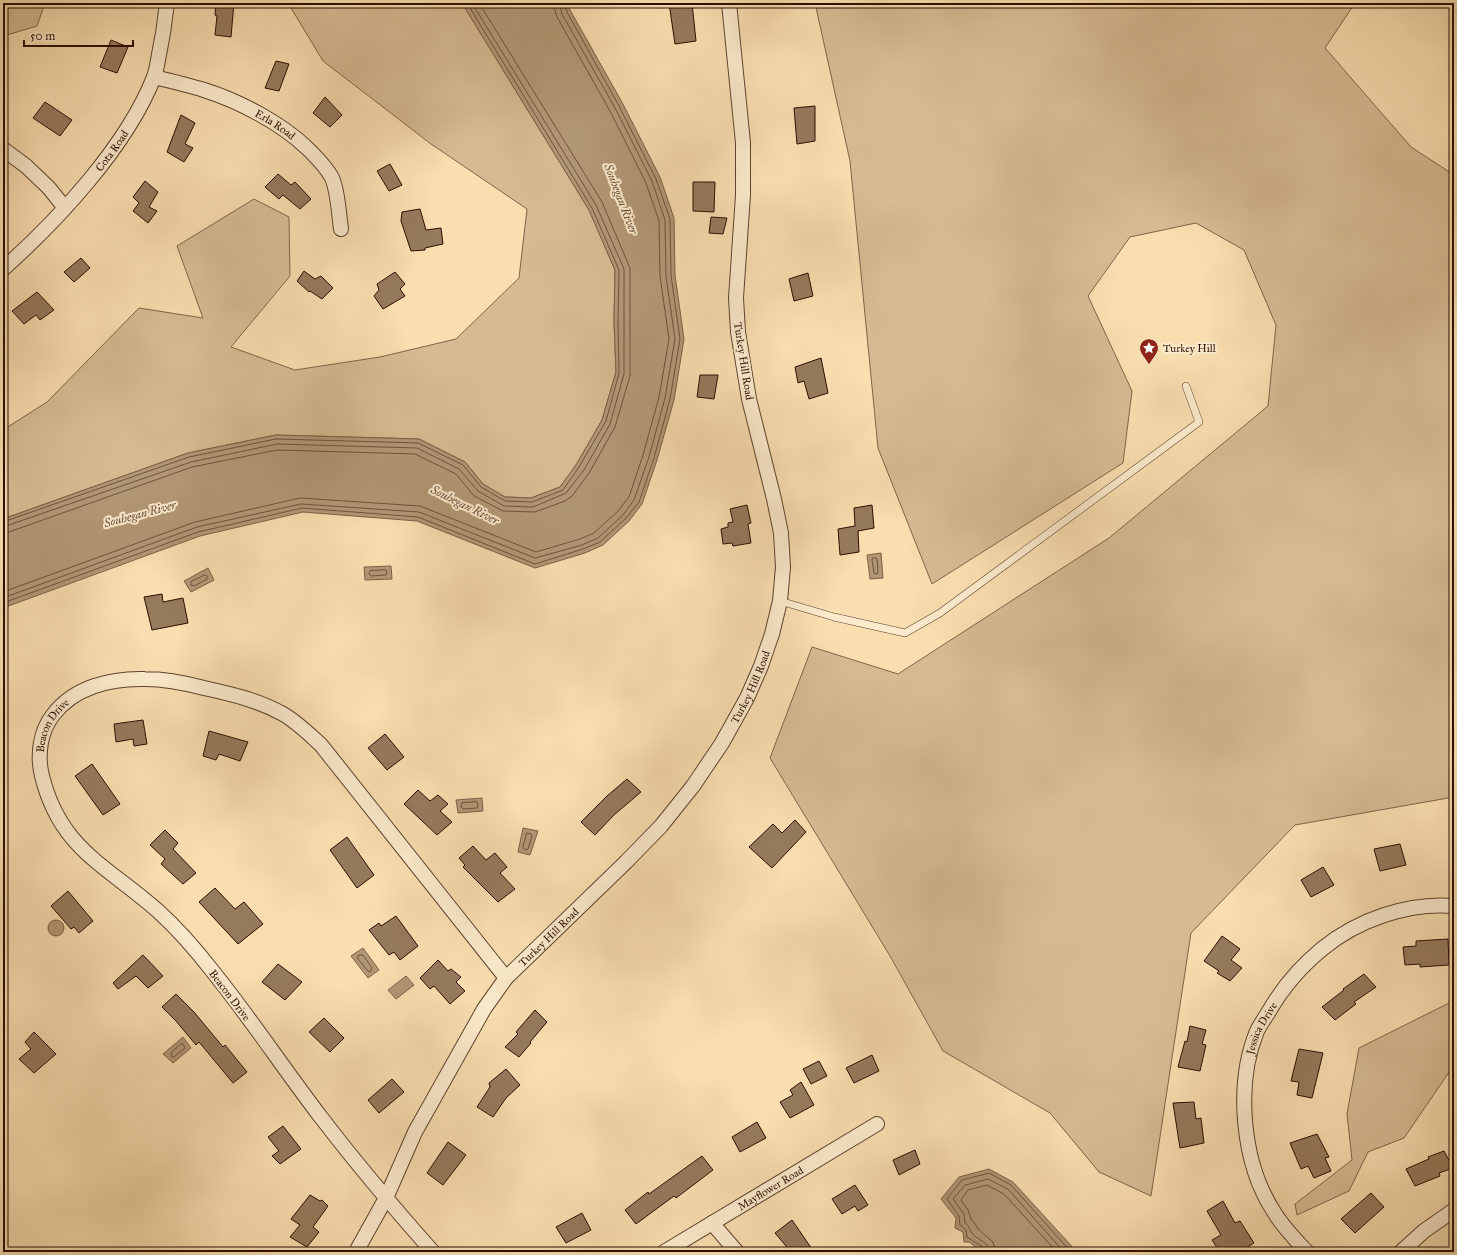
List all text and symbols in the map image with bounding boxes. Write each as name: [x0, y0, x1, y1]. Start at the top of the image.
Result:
scale bar: [24, 22, 133, 48]
text: 50 m: [30, 29, 55, 43]
street label: Erla Road: [253, 107, 298, 143]
street label: Cota Road: [93, 128, 132, 174]
water label: Souhegan River: [601, 161, 641, 237]
street label: Turkey Hill Road: [731, 321, 756, 401]
place icon: Turkey Hill: [1138, 337, 1160, 365]
place label: Turkey Hill: [1163, 342, 1216, 355]
water label: Souhegan River: [428, 482, 502, 528]
water label: Souhegan River: [101, 497, 179, 531]
street label: Turkey Hill Road: [728, 649, 773, 726]
street label: Beacon Drive: [34, 696, 72, 753]
street label: Turkey Hill Road: [516, 905, 582, 969]
street label: Beacon Drive: [206, 967, 253, 1024]
street label: Jessica Drive: [1244, 1000, 1280, 1057]
street label: Mayflower Road: [735, 1164, 806, 1213]

